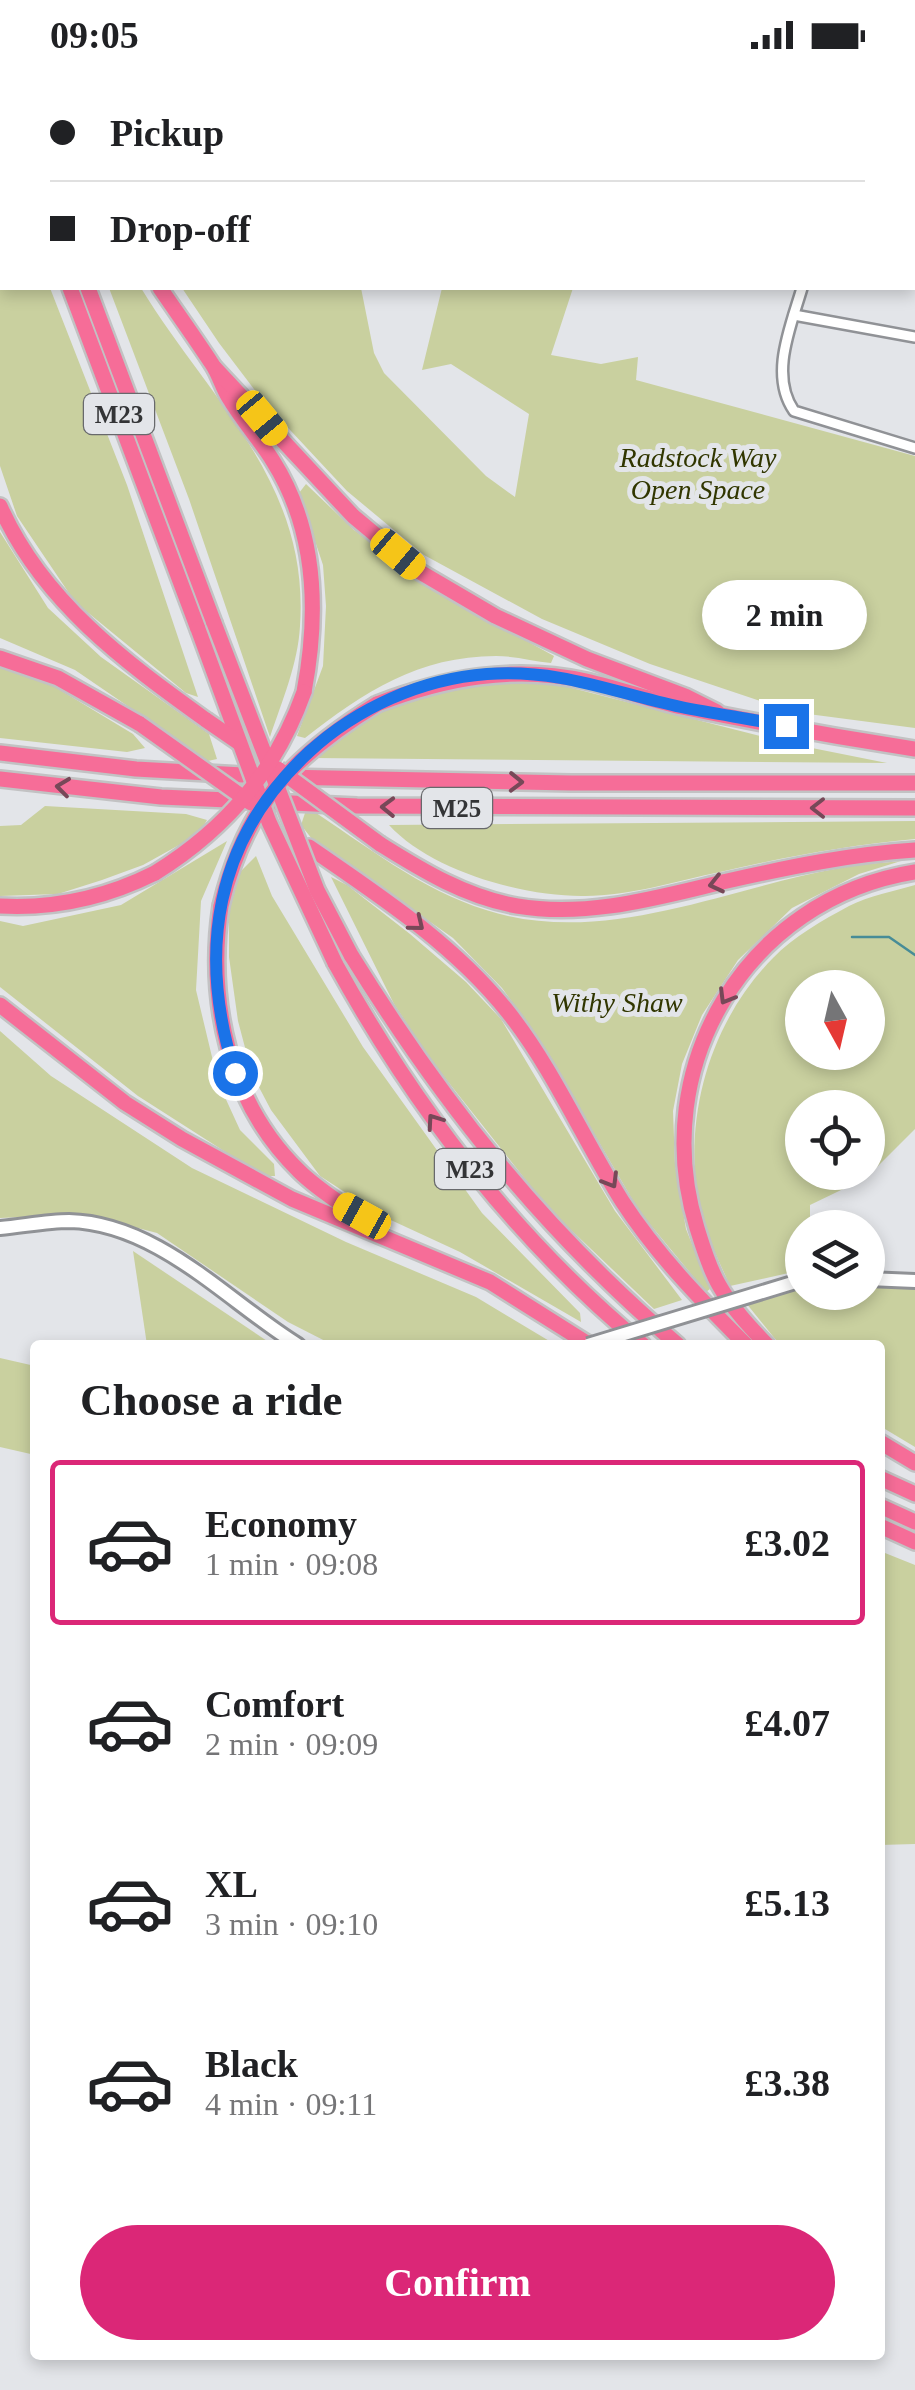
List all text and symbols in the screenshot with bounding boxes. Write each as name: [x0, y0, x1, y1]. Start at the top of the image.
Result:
text: 09:05: [50, 14, 139, 56]
text: Pickup: [110, 112, 224, 154]
text: Drop-off: [110, 208, 251, 250]
car: [231, 385, 293, 451]
road number: M23: [84, 394, 154, 434]
park label: Radstock Way Open Space: [619, 442, 777, 505]
car: [365, 523, 431, 585]
callout: 2 min: [704, 581, 868, 651]
text: 2 min: [746, 597, 823, 633]
route end: [764, 704, 809, 749]
one-way arrow: [510, 771, 525, 793]
one-way arrow: [55, 777, 71, 798]
road number: M25: [422, 788, 492, 828]
one-way arrow: [379, 796, 395, 817]
one-way arrow: [809, 797, 824, 819]
one-way arrow: [708, 872, 725, 893]
one-way arrow: [405, 912, 423, 930]
north arrow: [785, 970, 885, 1070]
map controls: [785, 970, 885, 1310]
one-way arrow: [719, 986, 738, 1004]
park label: Withy Shaw: [551, 987, 683, 1018]
route start: [213, 1051, 258, 1096]
button: locate: [785, 1090, 885, 1190]
one-way arrow: [428, 1113, 446, 1132]
road number: M23: [435, 1149, 505, 1189]
one-way arrow: [599, 1170, 618, 1188]
car: [328, 1188, 396, 1244]
button: layers: [785, 1210, 885, 1310]
text: Choose a ride: [80, 1375, 343, 1425]
icon: car: [85, 1498, 175, 1588]
text: Economy: [205, 1503, 357, 1545]
text: £3.02: [745, 1522, 830, 1564]
text: 1 min · 09:08: [205, 1546, 378, 1582]
icon: car: [85, 1678, 175, 1768]
text: Comfort: [205, 1683, 344, 1725]
text: £4.07: [745, 1702, 830, 1744]
text: 2 min · 09:09: [205, 1726, 378, 1762]
icon: car: [85, 1858, 175, 1948]
text: XL: [205, 1863, 258, 1905]
text: £5.13: [745, 1882, 830, 1924]
text: 3 min · 09:10: [205, 1906, 378, 1942]
icon: car: [85, 2038, 175, 2128]
text: Black: [205, 2043, 298, 2085]
text: £3.38: [745, 2062, 830, 2104]
text: 4 min · 09:11: [205, 2086, 377, 2122]
button: Confirm: [80, 2225, 835, 2340]

